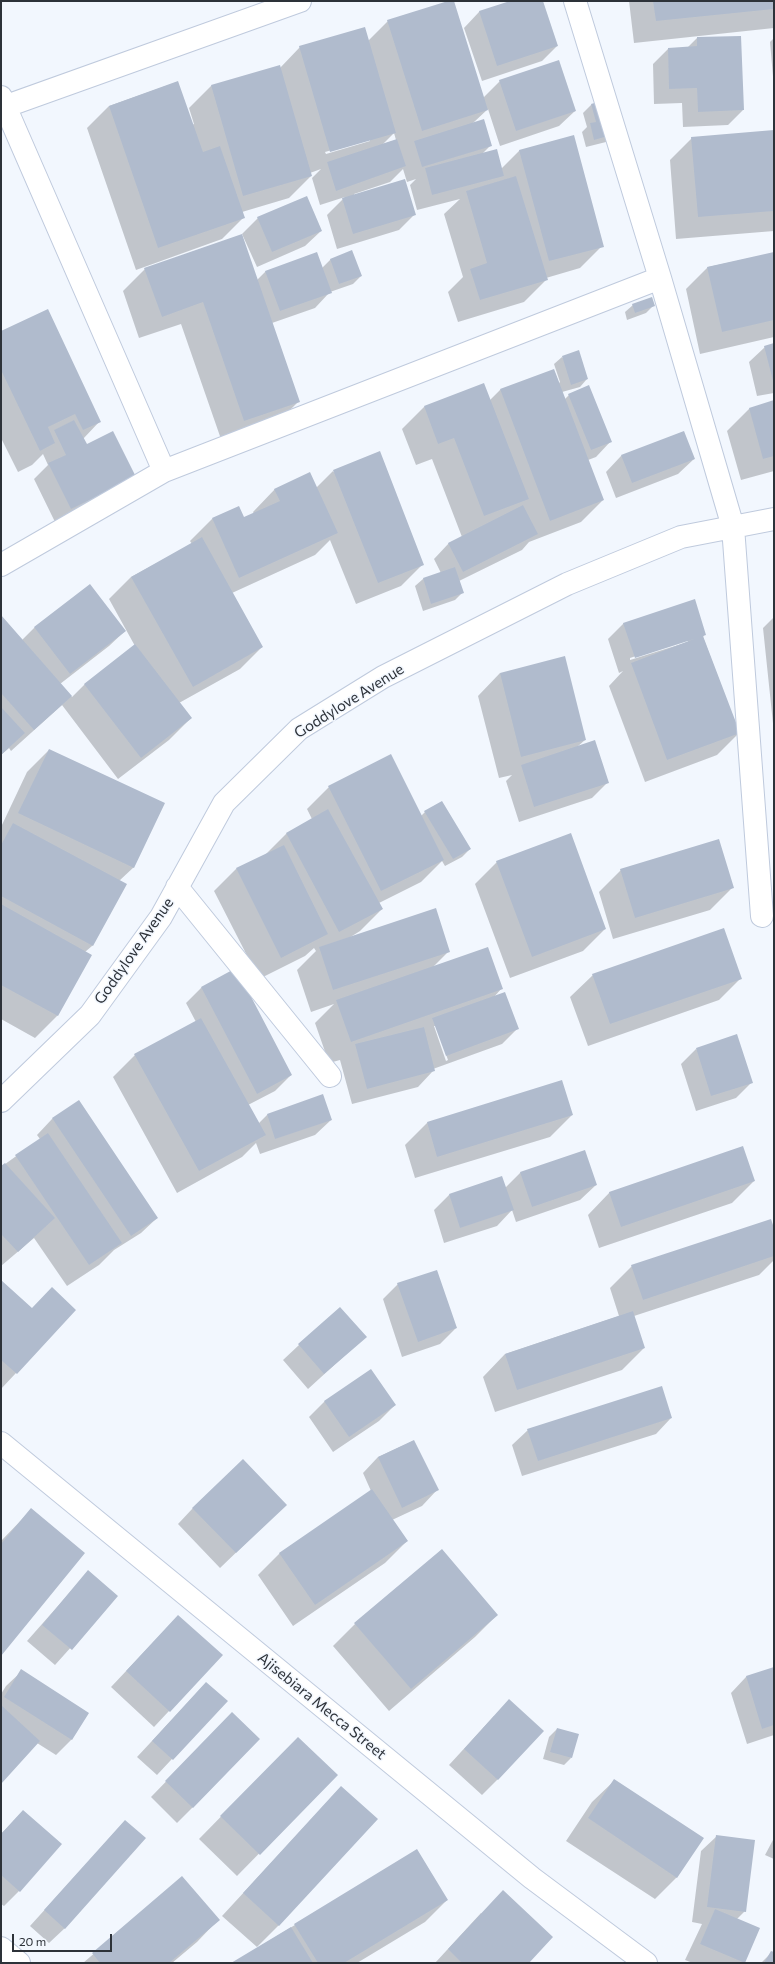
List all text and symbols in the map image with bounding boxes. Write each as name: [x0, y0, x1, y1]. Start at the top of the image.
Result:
street label: Goddylove Avenue: [291, 660, 407, 742]
street label: Goddylove Avenue: [91, 894, 177, 1008]
street label: Ajisebiara Mecca Street: [254, 1649, 390, 1763]
scale bar: [14, 1926, 114, 1952]
text: 20 m: [19, 1934, 46, 1948]

